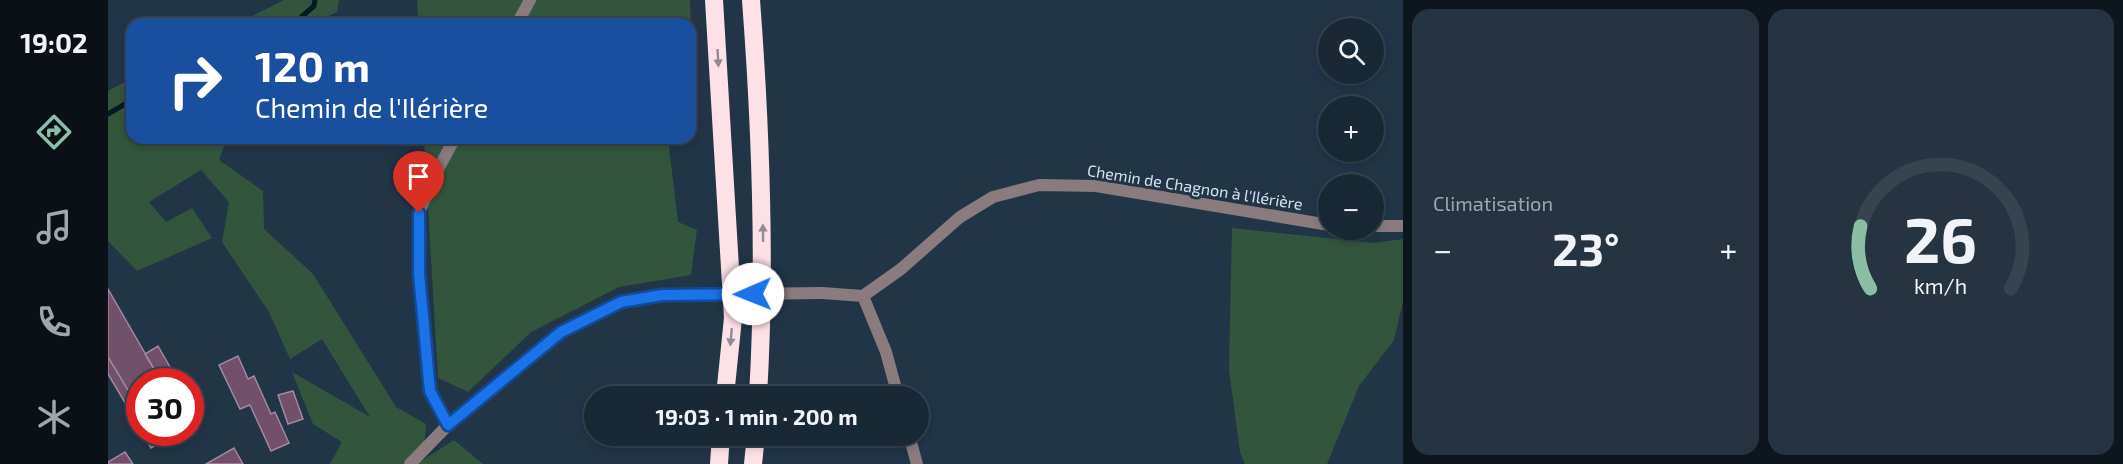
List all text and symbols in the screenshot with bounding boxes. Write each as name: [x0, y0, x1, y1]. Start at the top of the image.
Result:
map controls: [1318, 18, 1384, 240]
button: search: [1318, 18, 1384, 84]
text: 19:02: [20, 26, 88, 58]
text: 120 m: [255, 40, 370, 90]
icon: right: [156, 42, 234, 120]
one-way arrow: [713, 49, 722, 68]
text: Chemin de l'Ilérière: [255, 91, 488, 123]
button: +: [1318, 96, 1384, 162]
icon: directions: [33, 111, 75, 153]
pin: [393, 151, 444, 213]
icon: arrive: [402, 160, 435, 193]
street label: Chemin de Chagnon à l'Ilérière: [1086, 160, 1304, 213]
button: −: [1318, 174, 1384, 240]
text: Climatisation: [1433, 191, 1553, 215]
text: 26: [1904, 201, 1977, 276]
icon: music: [33, 206, 75, 248]
text: 23°: [1552, 221, 1619, 275]
one-way arrow: [758, 223, 768, 242]
text: −: [1433, 229, 1452, 269]
text: +: [1719, 229, 1737, 269]
position arrow: [721, 262, 785, 326]
text: km/h: [1914, 273, 1967, 298]
icon: phone: [33, 301, 75, 343]
one-way arrow: [726, 327, 736, 346]
speed limit sign: 30: [126, 368, 204, 446]
icon: climate: [33, 396, 75, 438]
text: 19:03 · 1 min · 200 m: [655, 403, 858, 429]

